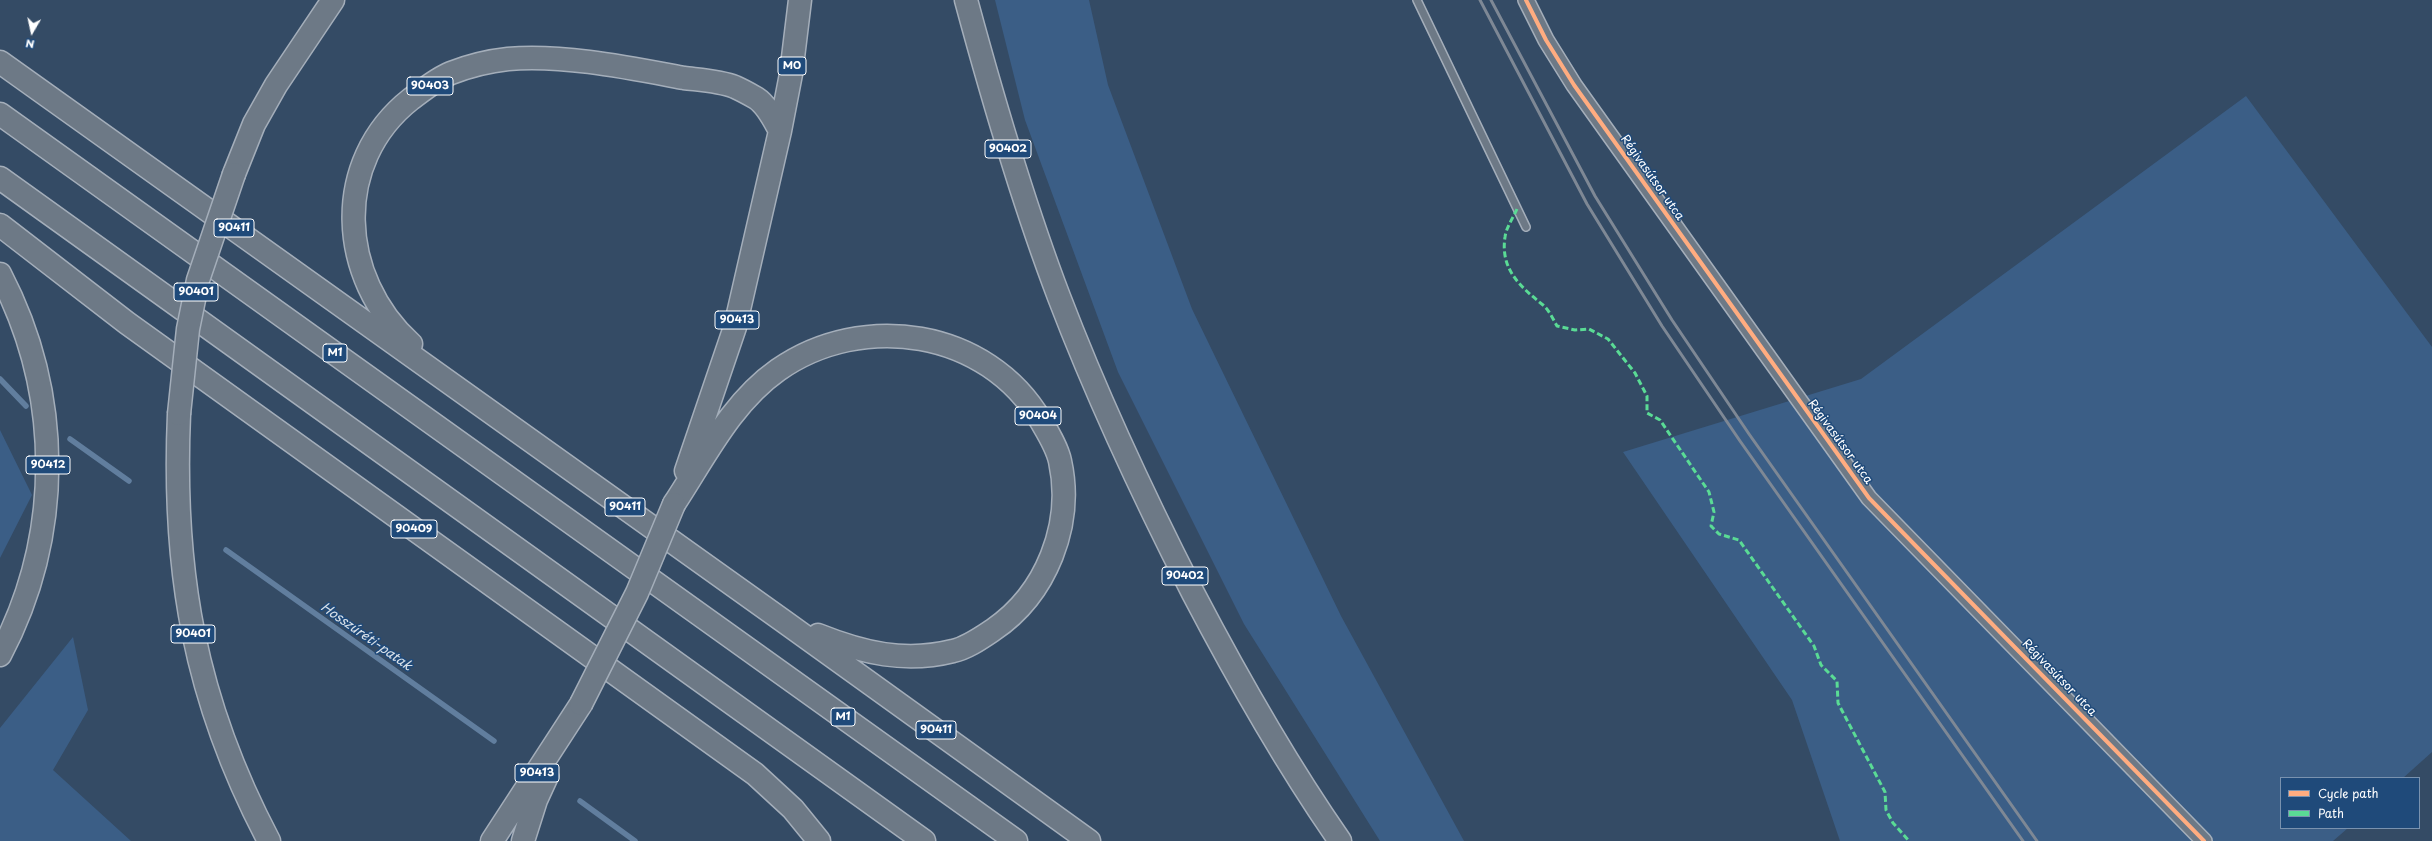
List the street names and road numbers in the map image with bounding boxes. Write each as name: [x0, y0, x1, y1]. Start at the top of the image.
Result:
road number: M0: [778, 57, 806, 75]
road number: 90403: [407, 77, 453, 95]
street label: Régivasútsor utca: [1617, 133, 1687, 223]
road number: 90402: [985, 140, 1031, 158]
road number: 90411: [214, 219, 254, 237]
road number: 90401: [174, 283, 218, 301]
road number: 90413: [715, 311, 759, 329]
road number: M1: [323, 344, 347, 362]
street label: Régivasútsor utca: [1805, 397, 1875, 487]
road number: 90404: [1015, 407, 1061, 425]
road number: 90412: [26, 456, 70, 474]
road number: 90411: [605, 498, 645, 516]
road number: 90409: [391, 520, 437, 538]
road number: 90402: [1162, 567, 1208, 585]
road number: 90401: [171, 625, 215, 643]
street label: Régivasútsor utca: [2019, 637, 2099, 719]
road number: M1: [831, 708, 855, 726]
road number: 90411: [916, 721, 956, 739]
road number: 90413: [515, 764, 559, 782]

